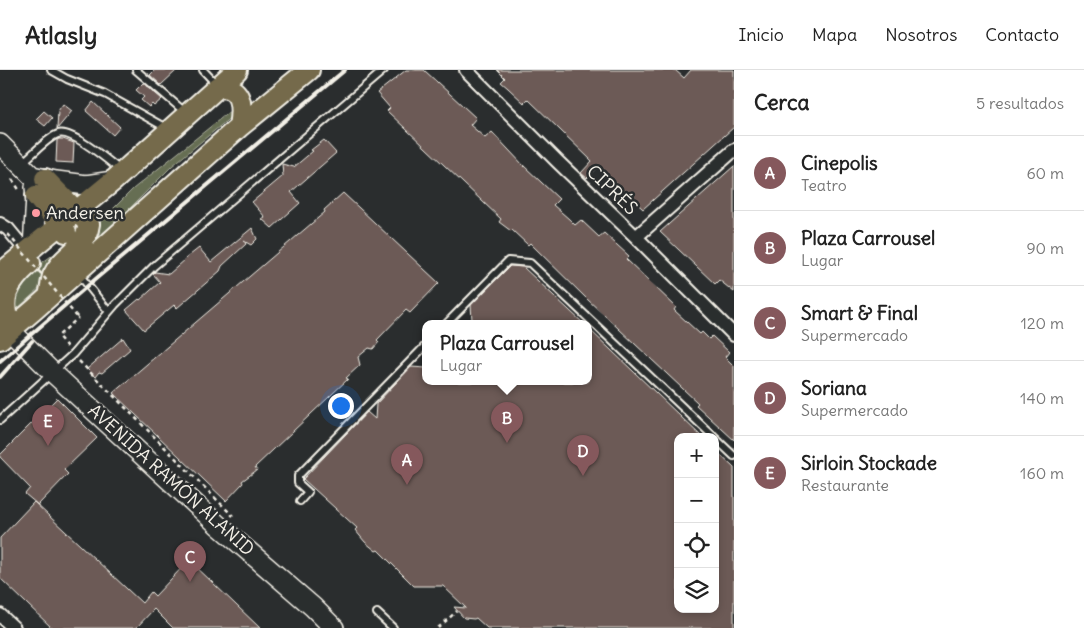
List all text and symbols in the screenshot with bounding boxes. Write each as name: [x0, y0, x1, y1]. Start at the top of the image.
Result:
text: Atlasly: [25, 20, 97, 50]
text: Inicio: [738, 23, 784, 46]
text: Mapa: [812, 23, 857, 46]
text: Nosotros: [885, 23, 957, 46]
text: Contacto: [985, 23, 1059, 46]
text: Cerca: [754, 89, 809, 116]
text: 5 resultados: [976, 93, 1064, 113]
text: Cinepolis: [801, 151, 878, 175]
street label: CIPRÉS: [582, 160, 643, 220]
text: A: [765, 163, 775, 183]
text: 60 m: [1026, 163, 1064, 183]
text: Teatro: [801, 175, 847, 195]
place label: Andersen: [46, 201, 124, 224]
marker: Andersen: [30, 207, 42, 219]
text: Plaza Carrousel: [801, 226, 935, 250]
text: B: [765, 238, 775, 258]
text: 90 m: [1026, 238, 1064, 258]
text: Lugar: [801, 250, 843, 270]
text: Smart & Final: [801, 301, 918, 325]
text: C: [765, 313, 775, 333]
text: 120 m: [1021, 313, 1064, 333]
popup: [422, 320, 592, 385]
text: Supermercado: [801, 325, 908, 345]
text: Plaza Carrousel: [440, 331, 574, 355]
text: Lugar: [440, 355, 482, 375]
text: Soriana: [801, 376, 867, 400]
text: D: [764, 388, 776, 408]
text: 140 m: [1020, 388, 1064, 408]
your location: [328, 393, 354, 419]
street label: AVENIDA RAMÓN ALANID: [83, 399, 259, 560]
text: Supermercado: [801, 400, 908, 420]
pin: B: [491, 402, 523, 443]
pin: E: [32, 405, 64, 446]
map controls: [674, 433, 719, 613]
button: +: [674, 433, 719, 478]
pin: D: [567, 435, 599, 476]
pin: A: [391, 444, 423, 485]
text: Sirloin Stockade: [801, 451, 937, 475]
text: E: [765, 463, 775, 483]
text: 160 m: [1020, 463, 1064, 483]
text: Restaurante: [801, 475, 889, 495]
button: −: [674, 478, 719, 523]
button: locate: [674, 523, 719, 568]
pin: C: [174, 541, 206, 582]
button: layers: [674, 568, 719, 613]

